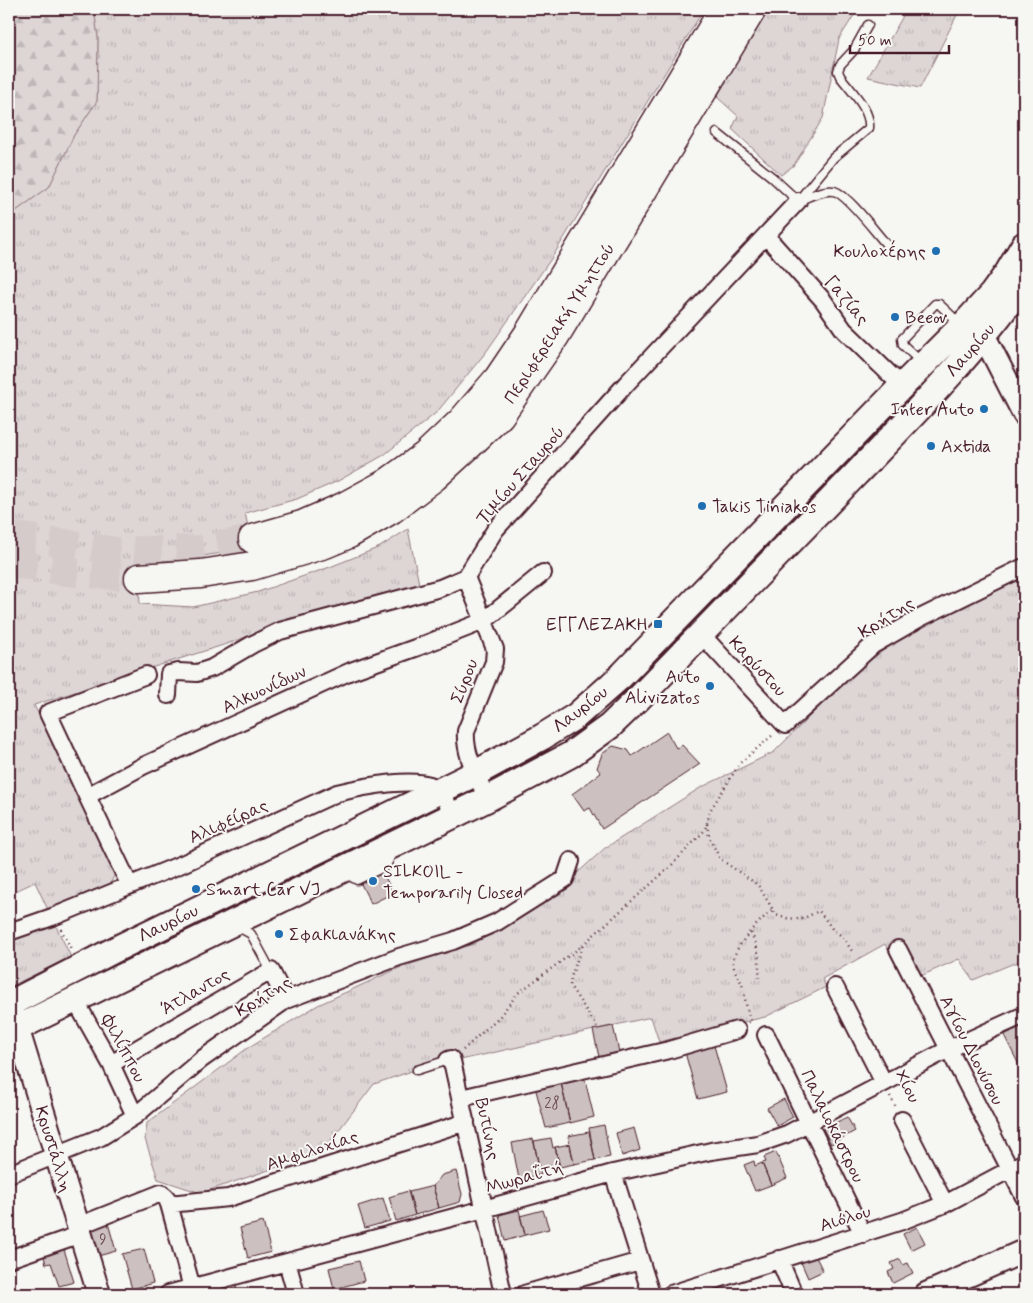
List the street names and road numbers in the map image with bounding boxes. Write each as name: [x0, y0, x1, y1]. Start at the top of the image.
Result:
street label: Περιφερειακή Υμηττού: [499, 238, 621, 409]
street label: Γαζίας: [818, 271, 874, 331]
street label: Λαυρίου: [941, 319, 1001, 383]
street label: Τιμίου Σταυρού: [471, 421, 570, 530]
street label: Κρήτης: [854, 591, 919, 644]
street label: Καρύστου: [723, 631, 792, 702]
street label: Σύρου: [445, 656, 484, 707]
street label: Αλκυονίδων: [218, 660, 311, 720]
street label: Λαυρίου: [548, 681, 613, 739]
street label: Αλιφείρας: [185, 794, 272, 850]
street label: Λαυρίου: [134, 899, 203, 949]
street label: Άτλαντος: [157, 963, 234, 1021]
street label: Κρήτης: [231, 971, 296, 1023]
street label: Αγίου Διονύσου: [933, 991, 1009, 1109]
street label: Φιλίππου: [95, 1009, 151, 1087]
street label: Παλαιοκάστρου: [794, 1066, 870, 1187]
street label: Χίου: [889, 1066, 926, 1107]
street label: Βυτίνης: [469, 1096, 505, 1163]
street label: Κρυστάλλη: [29, 1103, 78, 1195]
street label: Αμφιλοχίας: [263, 1125, 361, 1177]
street label: Μωραΐτή: [483, 1155, 566, 1200]
street label: Αιόλου: [817, 1200, 874, 1238]

